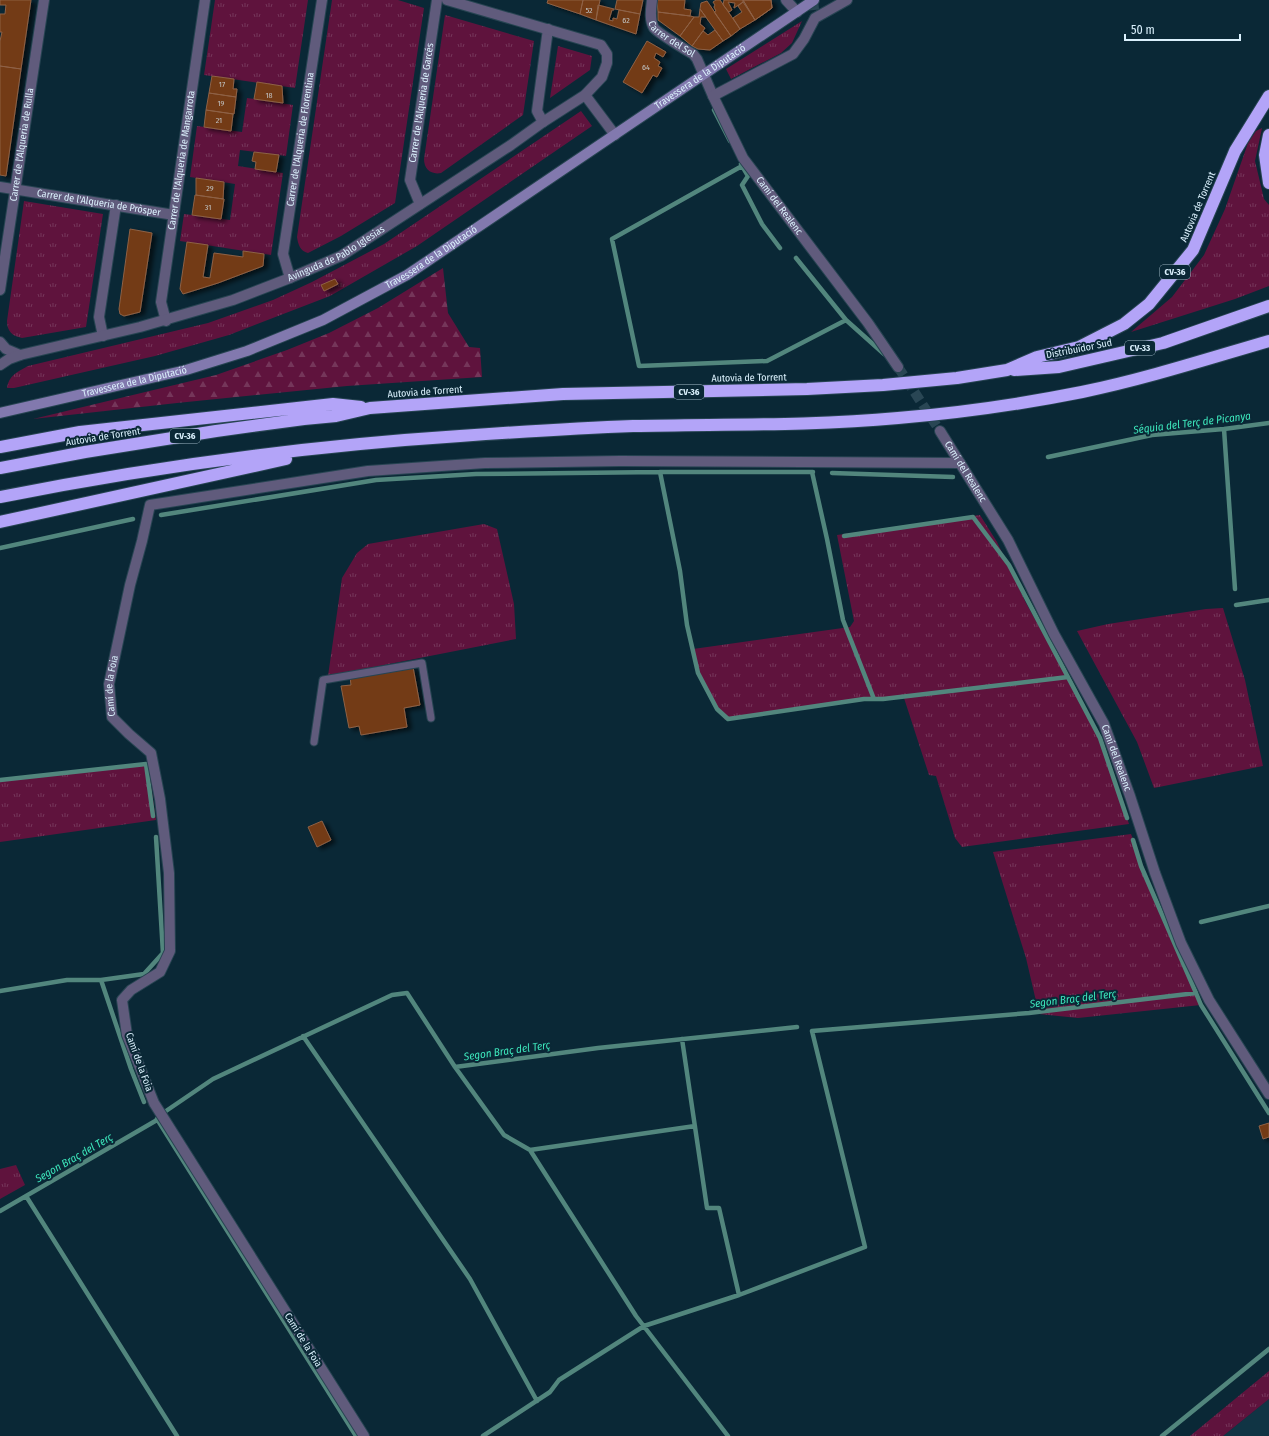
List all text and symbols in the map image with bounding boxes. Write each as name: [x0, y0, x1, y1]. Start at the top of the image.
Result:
house number: 52: [585, 6, 593, 15]
house number: 62: [622, 16, 630, 25]
scale bar: [1125, 16, 1240, 42]
street label: Carrer del Sol: [646, 19, 697, 60]
text: 50 m: [1131, 23, 1155, 37]
street label: Carrer de l'Alqueria de Garcés: [407, 42, 436, 164]
street label: Travessera de la Diputació: [652, 42, 748, 112]
house number: 64: [642, 63, 650, 72]
street label: Carrer de l'Alqueria de Florentina: [284, 71, 317, 207]
house number: 17: [219, 80, 226, 89]
street label: Carrer de l'Alqueria de Rulla: [8, 87, 37, 202]
street label: Carrer de l'Alqueria de Mangarrota: [166, 90, 198, 231]
house number: 18: [265, 91, 273, 100]
house number: 19: [217, 99, 225, 108]
house number: 21: [216, 116, 222, 125]
street label: Autovia de Torrent: [1178, 169, 1219, 244]
street label: Camí del Realenc: [753, 174, 805, 238]
house number: 29: [206, 184, 214, 193]
street label: Carrer de l'Alqueria de Pròsper: [36, 187, 162, 219]
house number: 31: [205, 203, 211, 212]
street label: Avinguda de Pablo Iglesias: [286, 223, 387, 284]
street label: Travessera de la Diputació: [383, 223, 479, 292]
road number: CV-36: [1160, 265, 1190, 279]
street label: Distribuïdor Sud: [1045, 337, 1113, 361]
road number: CV-33: [1125, 341, 1155, 355]
street label: Travessera de la Diputació: [81, 364, 188, 400]
street label: Autovia de Torrent: [711, 371, 787, 385]
street label: Autovia de Torrent: [387, 383, 464, 401]
road number: CV-36: [674, 385, 704, 399]
water label: Séquia del Terç de Picanya: [1131, 409, 1252, 437]
street label: Autovia de Torrent: [65, 425, 142, 449]
road number: CV-36: [170, 429, 200, 443]
street label: Camí del Realenc: [942, 439, 989, 505]
street label: Camí de la Foia: [103, 654, 121, 717]
street label: Camí del Realenc: [1099, 723, 1134, 793]
water label: Segon Braç del Terç: [1028, 987, 1117, 1011]
street label: Camí de la Foia: [123, 1031, 156, 1093]
water label: Segon Braç del Terç: [462, 1038, 551, 1064]
water label: Segon Braç del Terç: [32, 1130, 115, 1186]
street label: Camí de la Foia: [282, 1310, 325, 1369]

